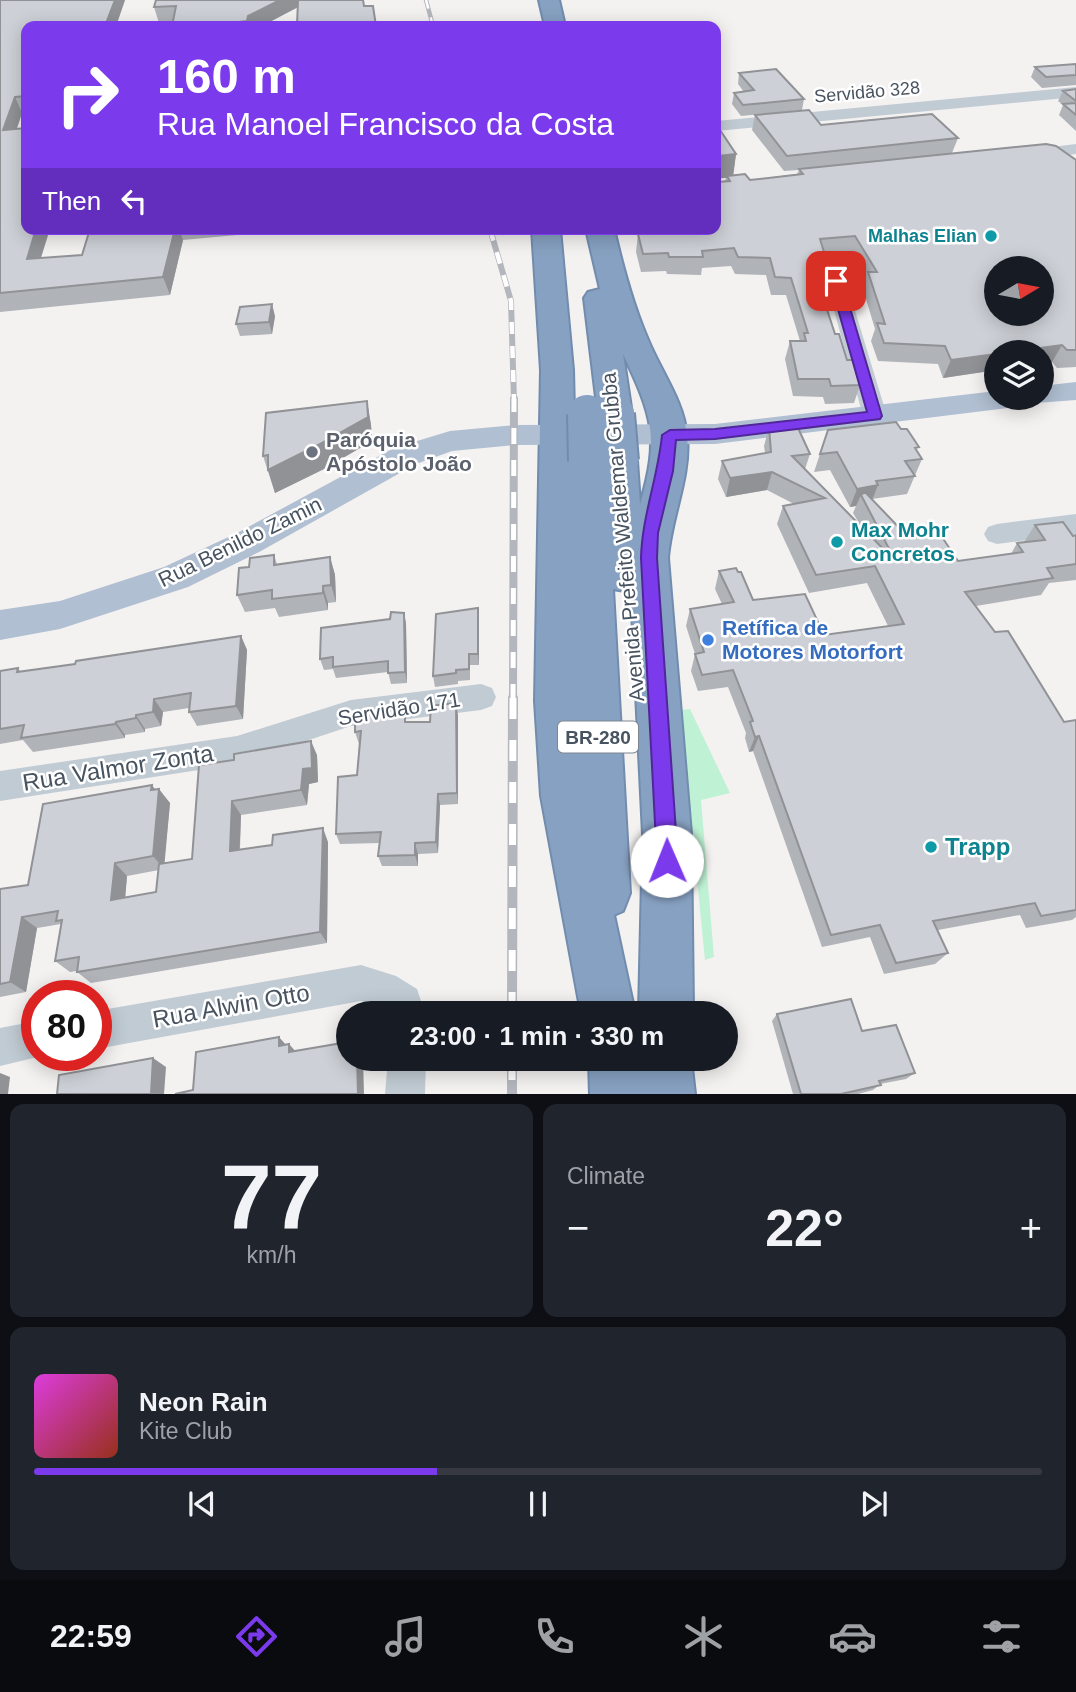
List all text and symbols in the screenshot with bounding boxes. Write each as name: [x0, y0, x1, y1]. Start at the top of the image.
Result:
icon: right: [42, 49, 133, 140]
text: 160 m: [157, 49, 296, 103]
street label: Servidão 328: [813, 77, 921, 107]
text: Rua Manoel Francisco da Costa: [157, 106, 614, 142]
icon: left: [115, 182, 153, 220]
text: Then: [42, 186, 101, 216]
place label: Malhas Elian: [868, 226, 977, 246]
marker: Malhas Elian: [983, 228, 999, 244]
pin: [806, 251, 866, 311]
north arrow: [984, 256, 1054, 326]
map controls: [984, 256, 1054, 410]
icon: arrive: [817, 262, 855, 300]
button: layers: [984, 340, 1054, 410]
street label: Avenida Prefeito Waldemar Grubba: [597, 371, 648, 703]
place label: Paróquia Apóstolo João: [326, 428, 472, 475]
marker: Paróquia Apóstolo João: [304, 444, 320, 460]
street label: Rua Benildo Zamin: [154, 492, 325, 591]
place label: Max Mohr Concretos: [851, 518, 955, 565]
marker: Max Mohr Concretos: [829, 534, 845, 550]
place label: Retífica de Motores Motorfort: [722, 616, 903, 663]
marker: Retífica de Motores Motorfort: [700, 632, 716, 648]
street label: Servidão 171: [336, 687, 462, 730]
road number: BR-280: [558, 722, 638, 752]
street label: Rua Valmor Zonta: [21, 739, 216, 796]
position arrow: [630, 824, 704, 898]
place label: Trapp: [945, 833, 1010, 860]
marker: Trapp: [923, 839, 939, 855]
street label: Rua Alwin Otto: [150, 978, 311, 1033]
speed limit sign: 80: [21, 980, 112, 1071]
text: 23:00 · 1 min · 330 m: [410, 1021, 664, 1051]
text: 77: [221, 1146, 322, 1247]
text: Climate: [567, 1163, 645, 1189]
text: 22°: [765, 1199, 844, 1257]
text: −: [567, 1207, 589, 1249]
text: +: [1020, 1207, 1042, 1249]
text: km/h: [247, 1242, 296, 1268]
text: Neon Rain: [139, 1387, 268, 1417]
text: Kite Club: [139, 1418, 232, 1444]
icon: previous: [183, 1485, 221, 1523]
icon: pause: [519, 1485, 557, 1523]
icon: next: [855, 1485, 893, 1523]
icon: directions: [232, 1612, 281, 1661]
icon: music: [381, 1612, 430, 1661]
icon: phone: [530, 1612, 579, 1661]
icon: climate: [679, 1612, 728, 1661]
icon: car: [828, 1612, 877, 1661]
icon: filters: [977, 1612, 1026, 1661]
text: 22:59: [50, 1618, 132, 1654]

